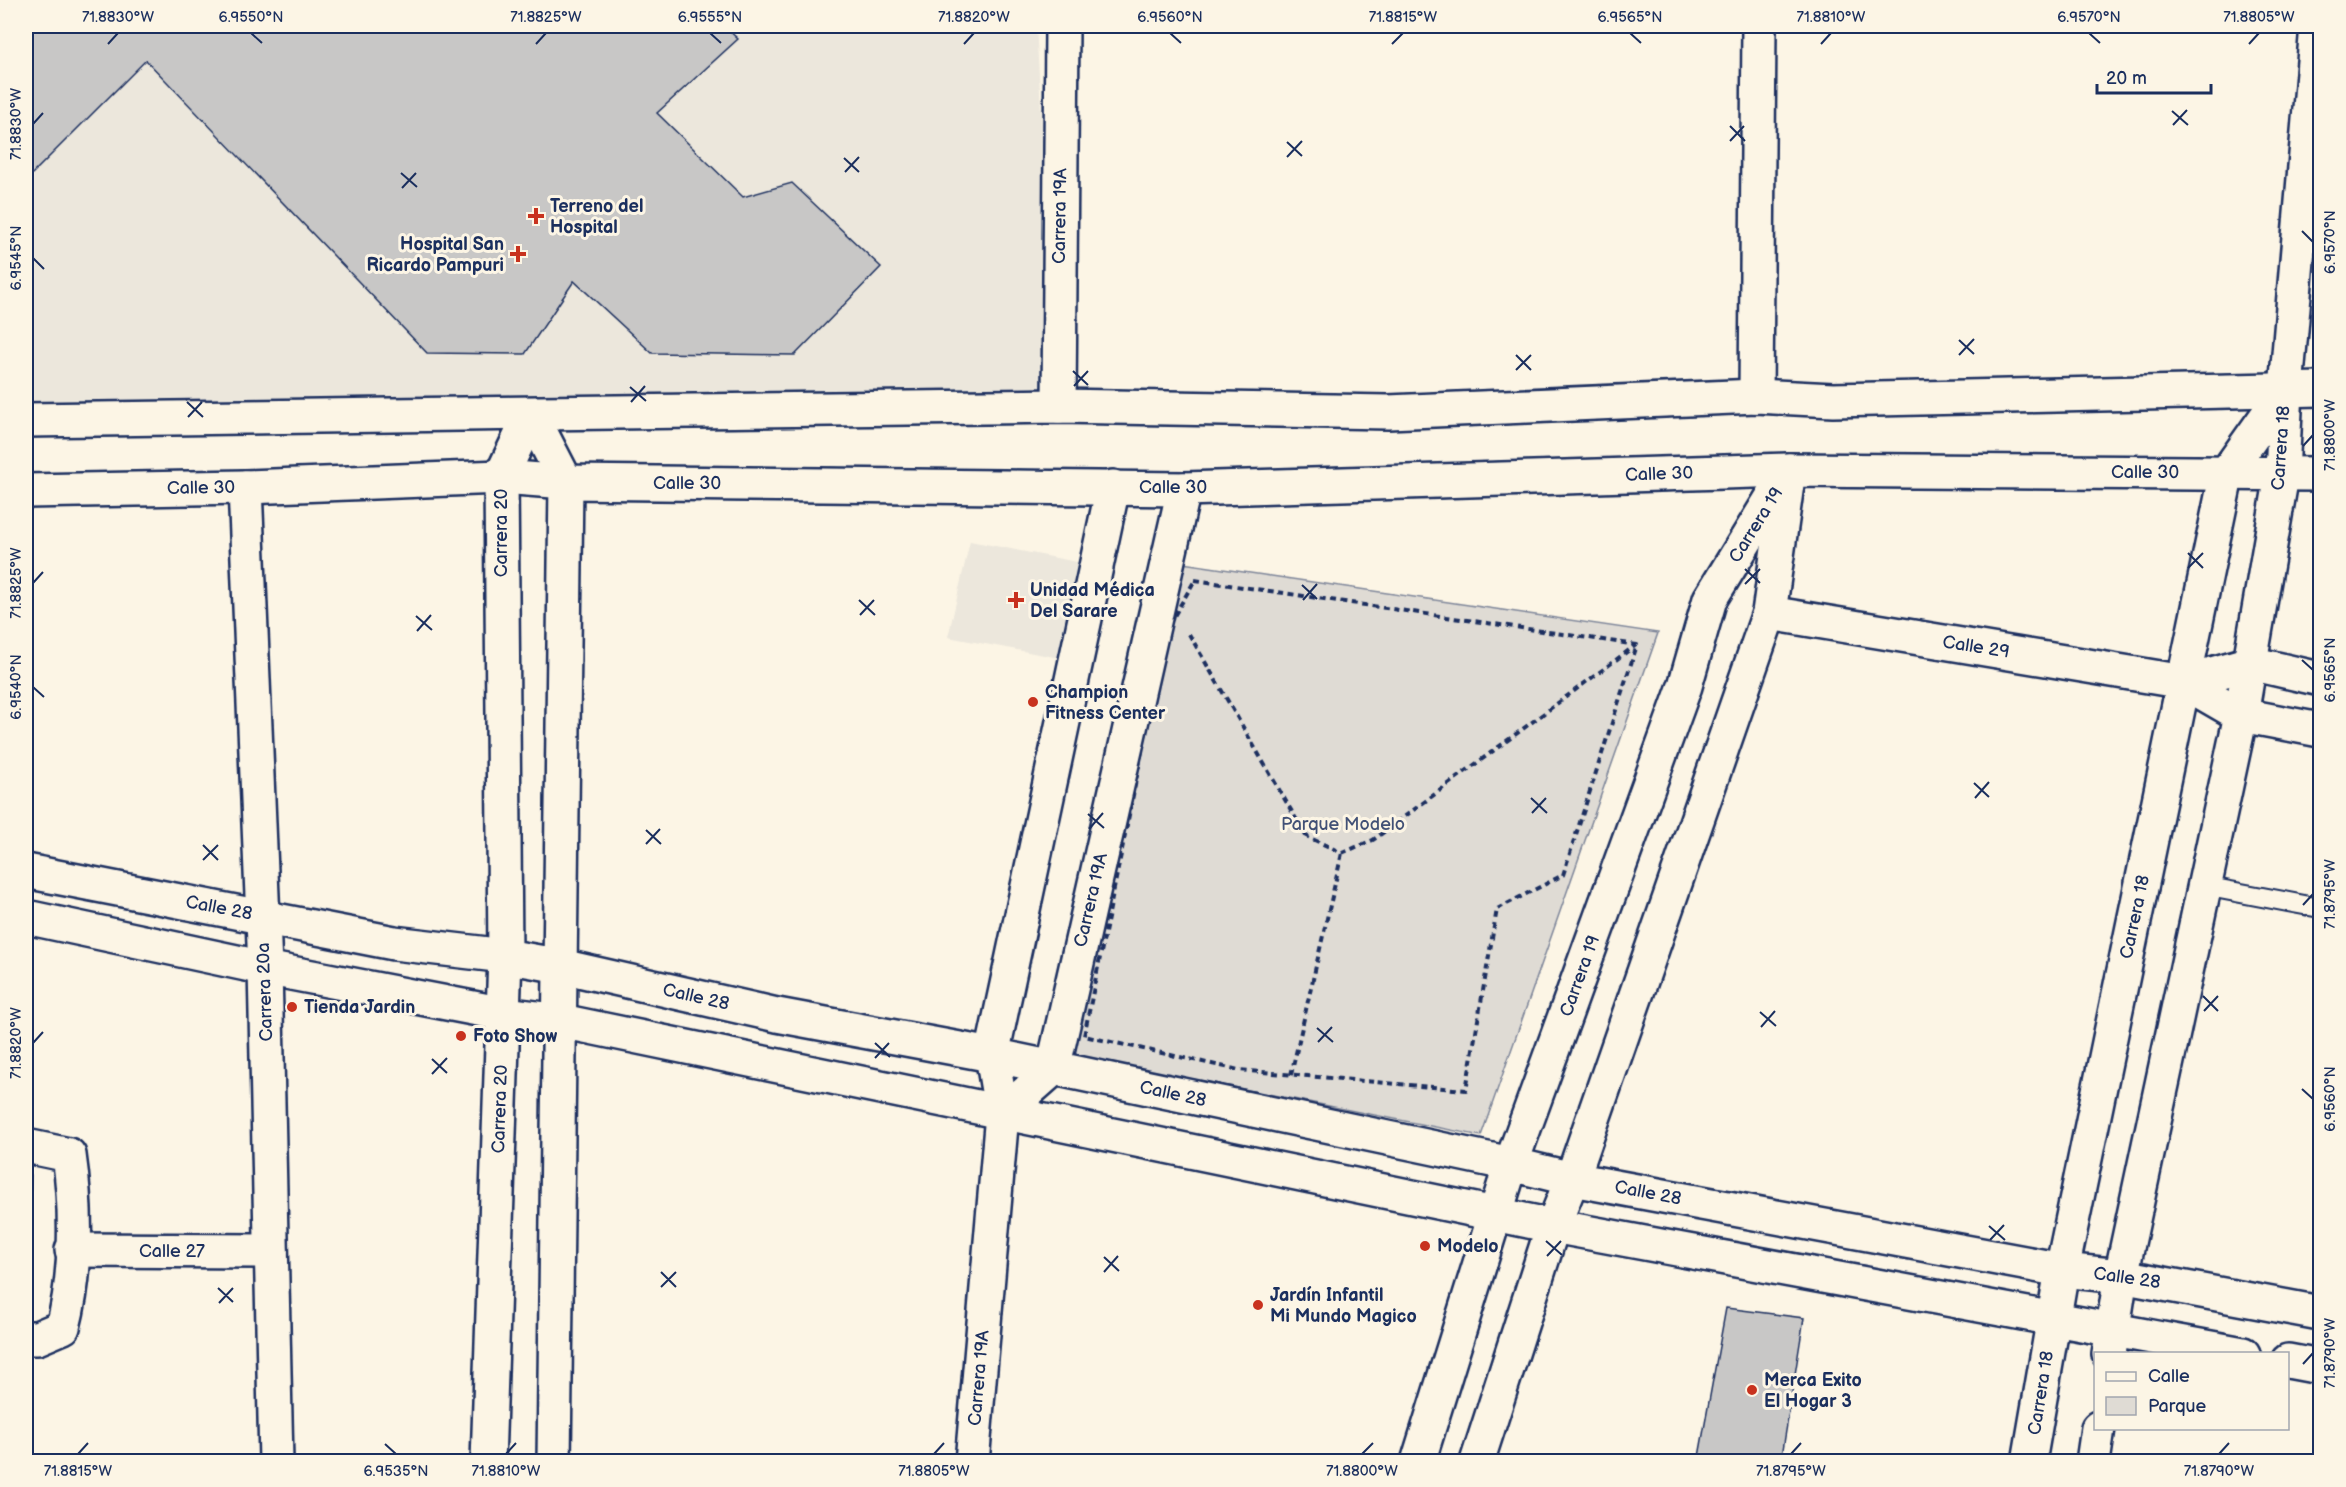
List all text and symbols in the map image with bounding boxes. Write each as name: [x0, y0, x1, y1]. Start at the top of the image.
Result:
text: 71.8830°W: [82, 8, 154, 27]
text: 6.9550°N: [219, 8, 283, 27]
text: 71.8825°W: [510, 8, 582, 27]
text: 6.9555°N: [678, 8, 742, 27]
text: 71.8820°W: [938, 8, 1010, 27]
text: 6.9560°N: [1137, 8, 1203, 27]
text: 71.8815°W: [1369, 8, 1438, 27]
text: 6.9565°N: [1597, 8, 1663, 27]
text: 71.8810°W: [1797, 8, 1866, 27]
text: 6.9570°N: [2057, 8, 2121, 27]
text: 71.8805°W: [2223, 8, 2295, 27]
scale bar: [2097, 57, 2211, 95]
text: 20 m: [2106, 68, 2147, 89]
text: 71.8830°W: [7, 88, 26, 160]
street label: Carrera 19A: [1049, 168, 1071, 264]
place label: Terreno del Hospital: [550, 196, 643, 238]
marker: Terreno del Hospital: [527, 207, 545, 225]
text: 6.9570°N: [2321, 210, 2340, 274]
text: 6.9545°N: [7, 225, 26, 291]
place label: Hospital San Ricardo Pampuri: [367, 234, 504, 276]
marker: Hospital San Ricardo Pampuri: [509, 245, 527, 263]
text: 71.8800°W: [2321, 399, 2340, 471]
street label: Carrera 18: [2268, 405, 2294, 491]
street label: Calle 30: [1625, 462, 1693, 486]
street label: Calle 30: [2111, 462, 2179, 483]
street label: Calle 30: [653, 473, 721, 494]
street label: Calle 30: [167, 477, 235, 499]
street label: Calle 30: [1139, 477, 1207, 498]
street label: Carrera 19: [1725, 483, 1787, 567]
street label: Carrera 20: [491, 489, 512, 577]
text: 71.8825°W: [7, 547, 26, 619]
place label: Unidad Médica Del Sarare: [1030, 580, 1155, 622]
marker: Unidad Médica Del Sarare: [1007, 591, 1025, 609]
street label: Calle 29: [1941, 631, 2011, 663]
text: 6.9565°N: [2321, 637, 2340, 703]
text: 6.9540°N: [7, 654, 26, 720]
place label: Champion Fitness Center: [1045, 682, 1166, 724]
marker: Champion Fitness Center: [1026, 695, 1040, 709]
park label: Parque Modelo: [1281, 814, 1405, 835]
street label: Carrera 19A: [1070, 851, 1112, 949]
text: 71.8795°W: [2321, 859, 2340, 929]
street label: Carrera 18: [2116, 873, 2154, 961]
street label: Calle 28: [184, 891, 254, 925]
street label: Carrera 19: [1556, 933, 1604, 1019]
street label: Carrera 20a: [253, 942, 277, 1042]
street label: Calle 28: [661, 979, 731, 1015]
place label: Tienda Jardin: [304, 997, 415, 1018]
marker: Tienda Jardin: [285, 1000, 299, 1014]
text: 71.8820°W: [7, 1007, 26, 1079]
place label: Foto Show: [473, 1026, 558, 1047]
marker: Foto Show: [454, 1029, 468, 1043]
street label: Carrera 20: [488, 1064, 512, 1154]
text: 6.9560°N: [2321, 1066, 2340, 1132]
street label: Calle 28: [1138, 1077, 1208, 1111]
street label: Calle 28: [1613, 1176, 1683, 1210]
place label: Modelo: [1437, 1236, 1498, 1257]
marker: Modelo: [1418, 1239, 1432, 1253]
street label: Calle 27: [139, 1241, 205, 1262]
street label: Calle 28: [2092, 1263, 2162, 1293]
place label: Jardín Infantil Mi Mundo Magico: [1270, 1285, 1417, 1327]
marker: Jardín Infantil Mi Mundo Magico: [1251, 1298, 1265, 1312]
text: 71.8790°W: [2321, 1318, 2340, 1388]
street label: Carrera 19A: [964, 1329, 994, 1427]
street label: Carrera 18: [2024, 1349, 2058, 1437]
legend: [2094, 1352, 2289, 1430]
text: Calle: [2148, 1366, 2190, 1387]
place label: Merca Exito El Hogar 3: [1764, 1370, 1862, 1412]
marker: Merca Exito El Hogar 3: [1745, 1383, 1759, 1397]
text: Parque: [2148, 1396, 2206, 1417]
text: 71.8815°W: [44, 1462, 113, 1481]
text: 6.9535°N: [363, 1462, 429, 1481]
text: 71.8810°W: [472, 1462, 541, 1481]
text: 71.8805°W: [898, 1462, 970, 1481]
text: 71.8800°W: [1326, 1462, 1398, 1481]
text: 71.8795°W: [1756, 1462, 1826, 1481]
text: 71.8790°W: [2184, 1462, 2254, 1481]

